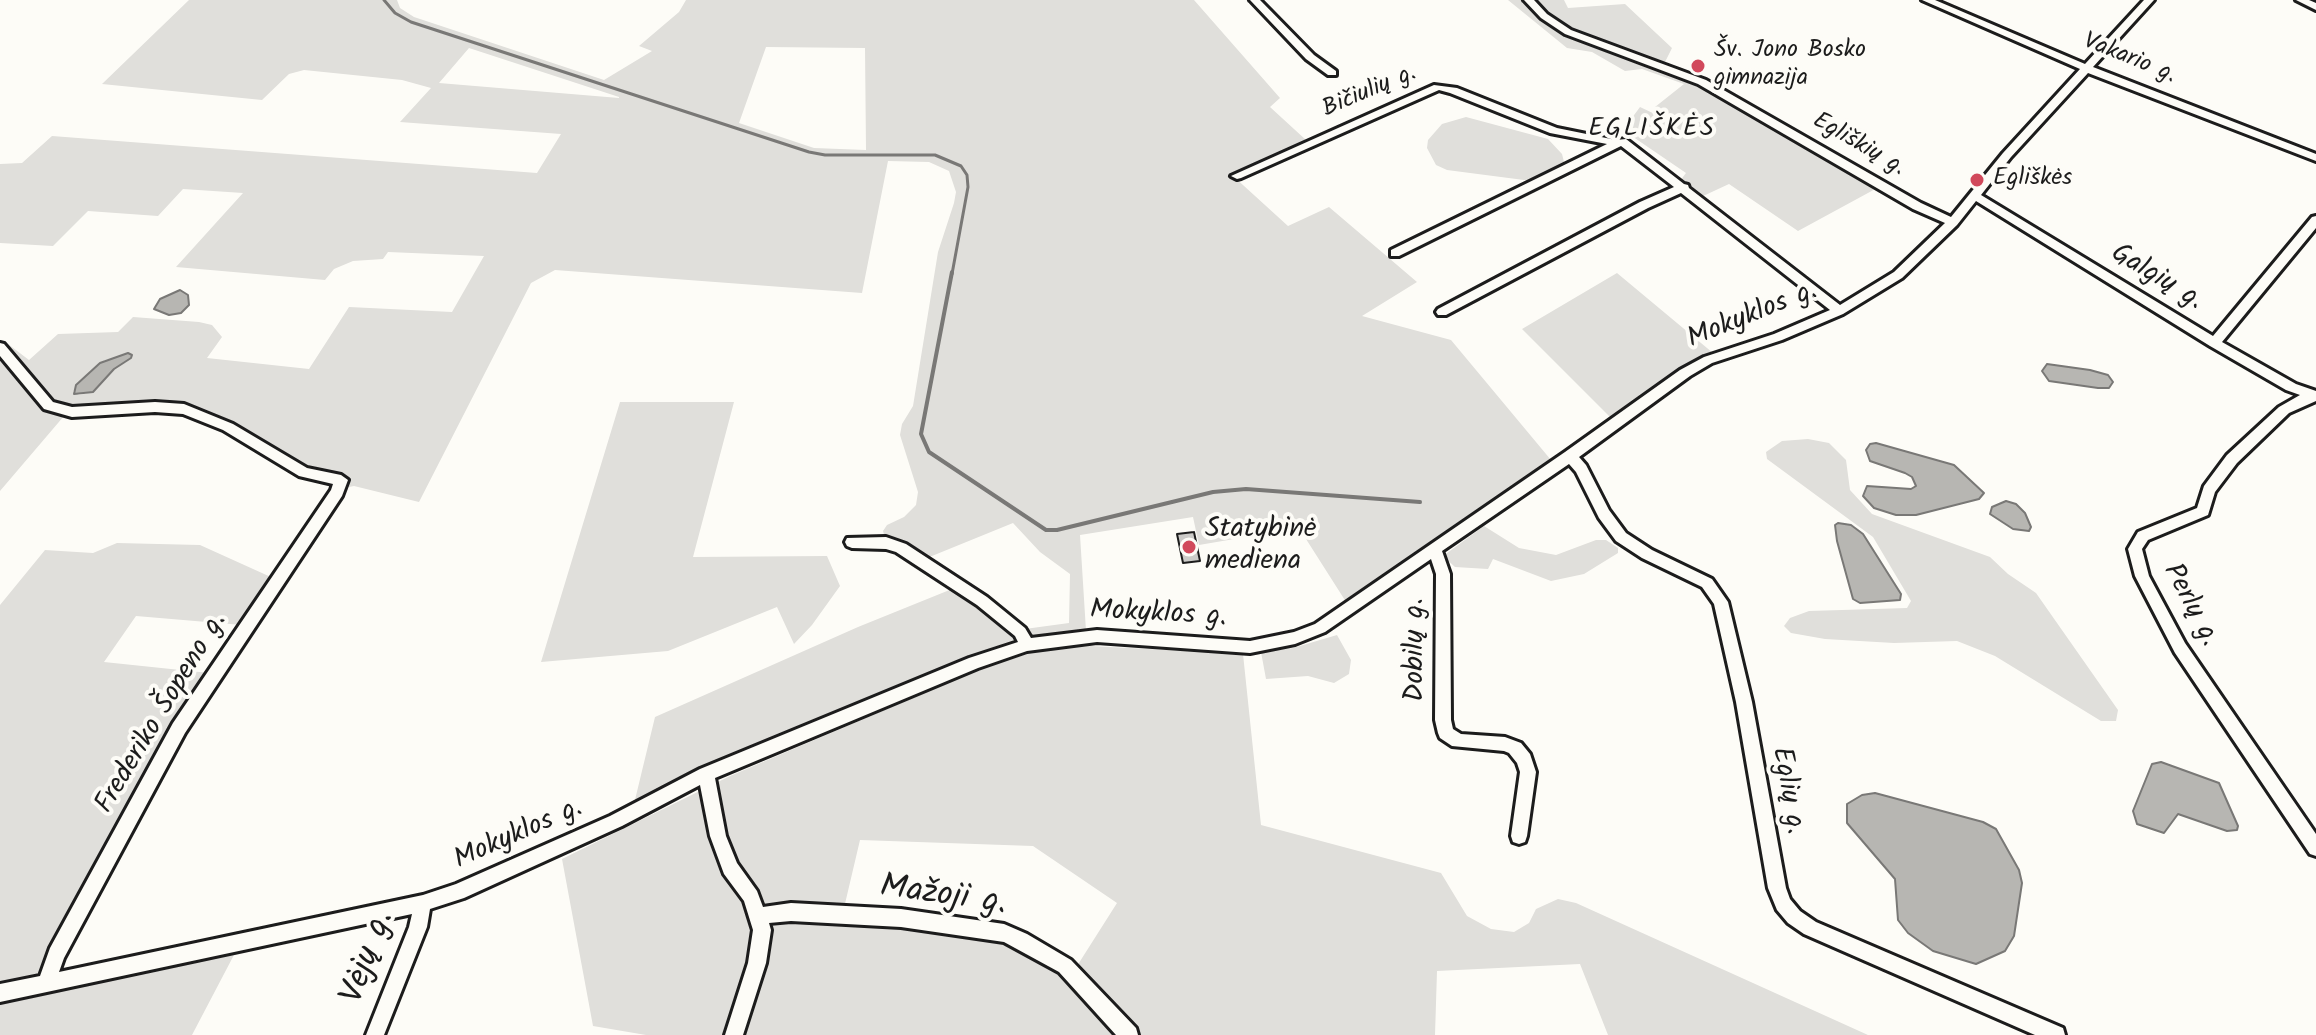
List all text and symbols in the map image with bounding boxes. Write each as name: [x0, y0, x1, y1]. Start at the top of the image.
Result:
street label: Vakario g.: [2078, 28, 2180, 92]
place label: Šv. Jono Bosko gimnazija: [1714, 38, 1866, 94]
marker: Šv. Jono Bosko gimnazija: [1689, 57, 1707, 75]
street label: Bičiulių g.: [1319, 60, 1421, 126]
street label: Egliškių g.: [1806, 108, 1910, 184]
district label: EGLIŠKĖS: [1588, 115, 1716, 147]
place label: Egliškės: [1993, 166, 2072, 194]
marker: Egliškės: [1968, 171, 1986, 189]
street label: Galgių g.: [2104, 238, 2208, 320]
street label: Mokyklos g.: [1683, 276, 1823, 358]
place label: Statybinė mediena: [1205, 514, 1316, 580]
marker: Statybinė mediena: [1180, 538, 1198, 556]
street label: Perlų g.: [2153, 559, 2225, 653]
street label: Mokyklos g.: [1089, 596, 1227, 636]
street label: Dobilų g.: [1400, 598, 1434, 702]
street label: Frederiko Šopeno g.: [90, 608, 236, 820]
street label: Eglių g.: [1762, 745, 1810, 837]
street label: Mokyklos g.: [450, 793, 588, 879]
street label: Mažoji g.: [877, 869, 1009, 927]
street label: Vėjų g.: [334, 906, 406, 1010]

